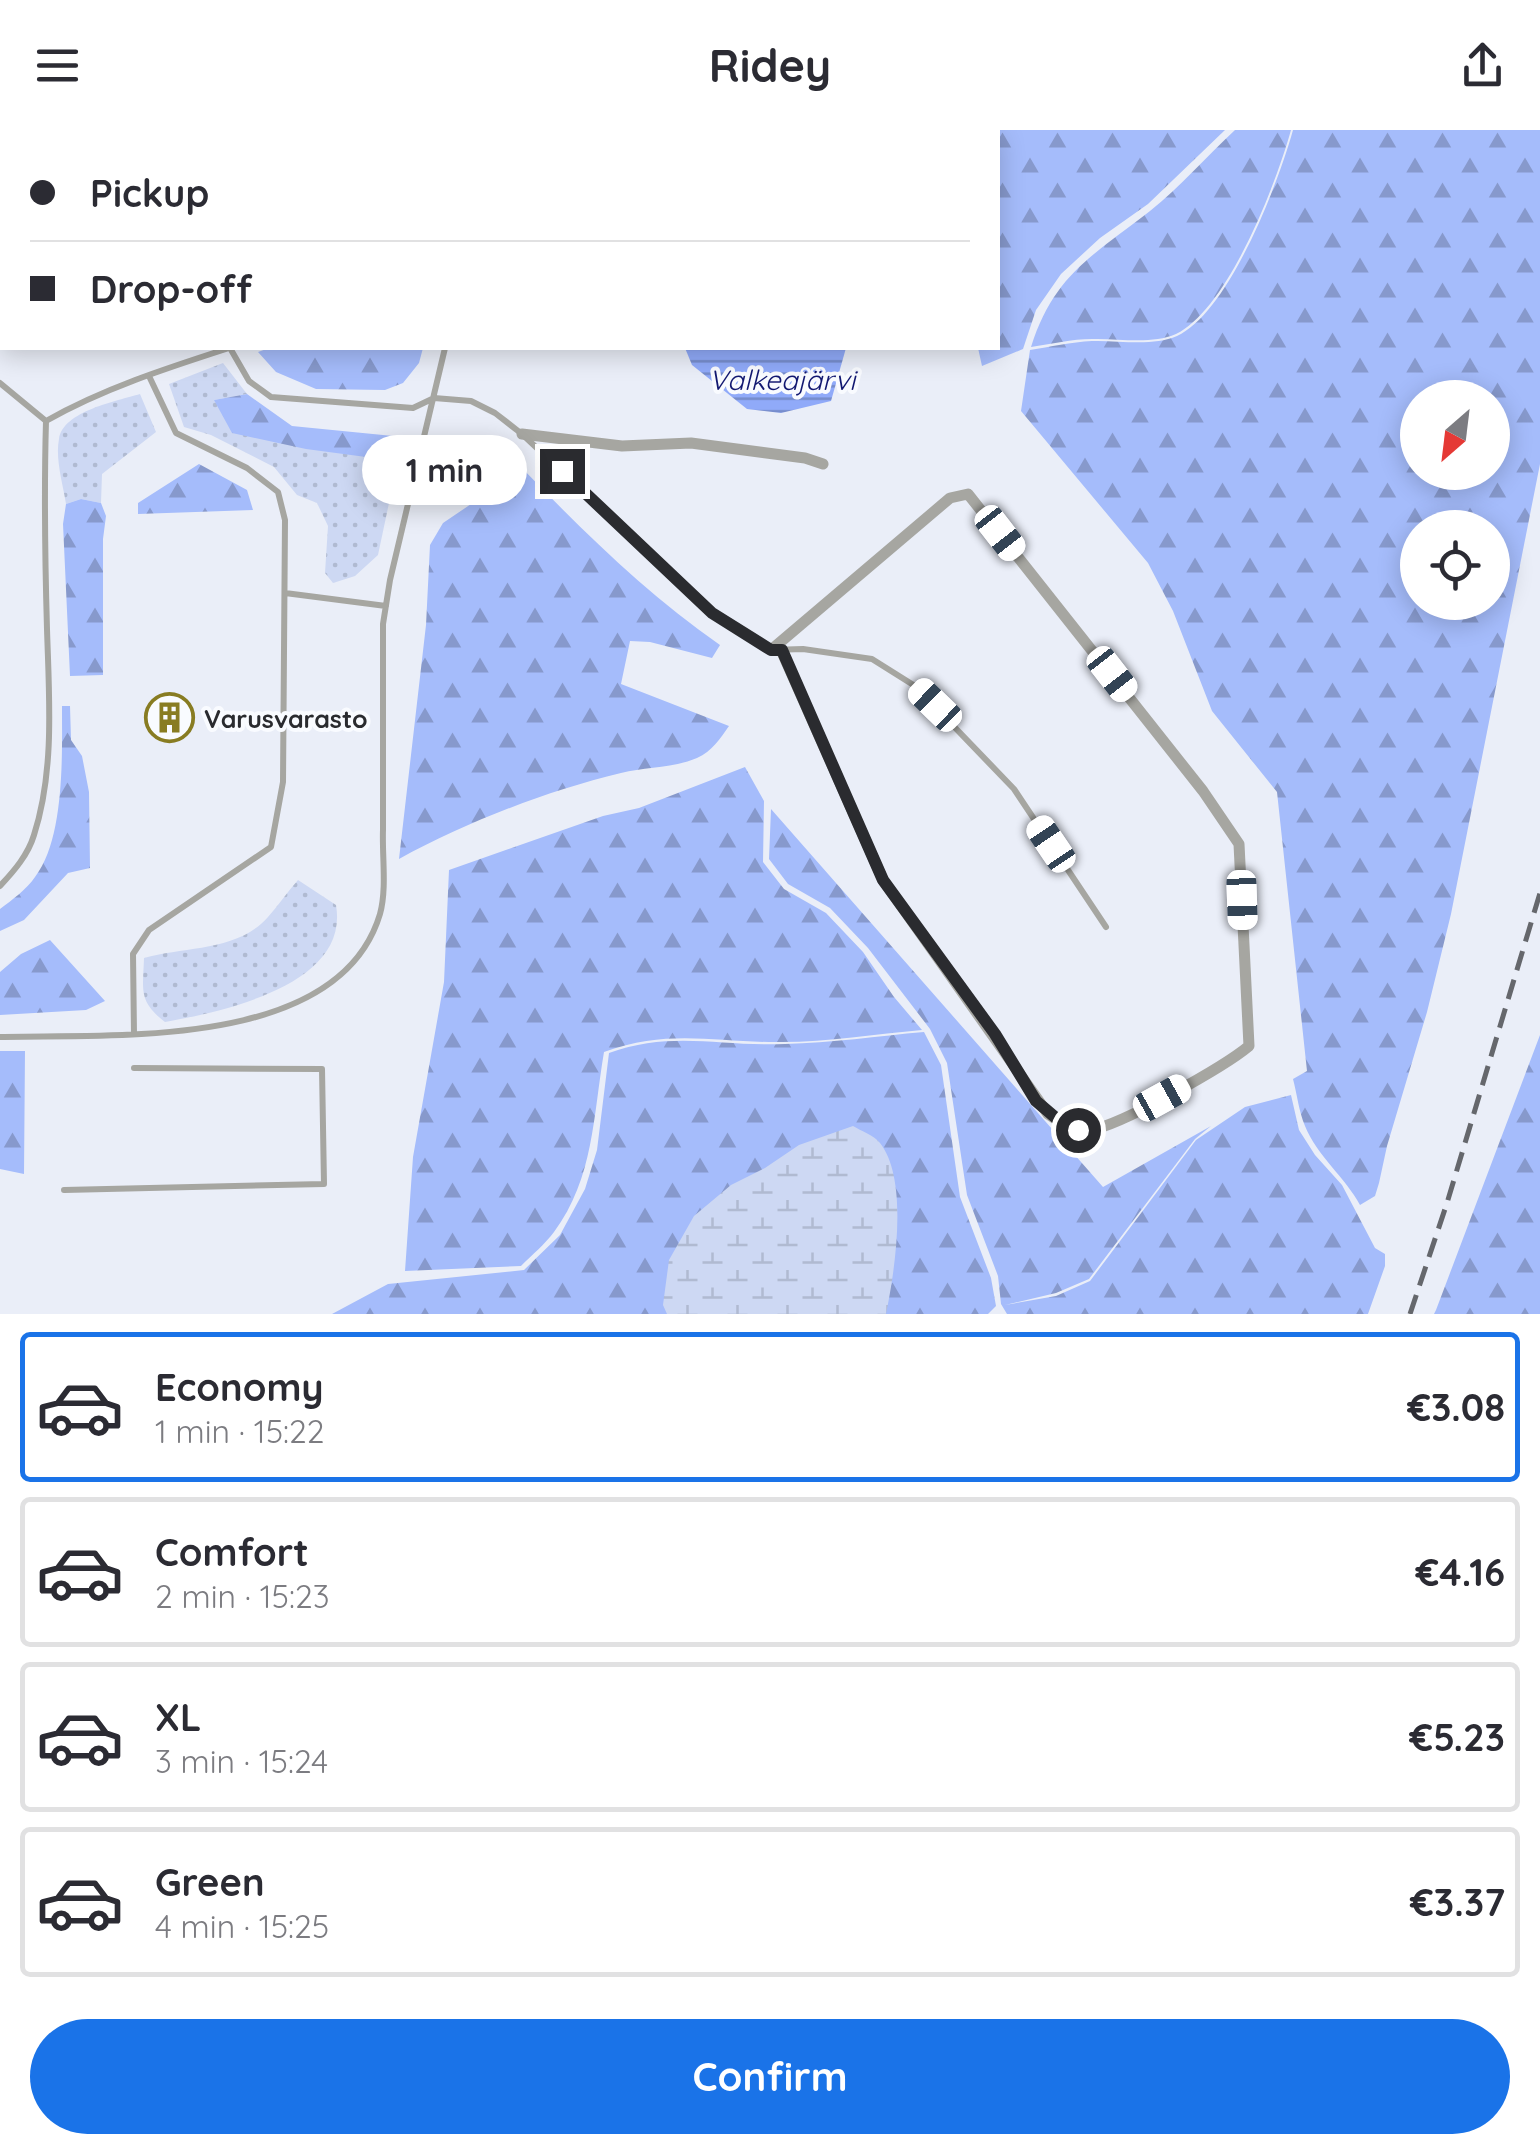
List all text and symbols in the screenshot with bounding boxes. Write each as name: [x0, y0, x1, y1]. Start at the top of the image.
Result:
text: Ridey: [709, 37, 831, 93]
icon: menu: [30, 38, 85, 93]
icon: share: [1455, 38, 1510, 93]
text: Pickup: [90, 169, 209, 217]
text: Drop-off: [90, 265, 252, 313]
water label: Valkeajärvi: [709, 362, 858, 397]
north arrow: [1400, 380, 1510, 490]
map controls: [1400, 380, 1510, 620]
callout: 1 min: [362, 436, 527, 506]
route end: [540, 449, 585, 494]
text: 1 min: [406, 450, 483, 490]
car: [970, 500, 1030, 566]
button: locate: [1400, 510, 1510, 620]
car: [1082, 641, 1142, 707]
car: [903, 673, 967, 737]
building icon: Varusvarasto: [143, 692, 195, 744]
place label: Varusvarasto: [204, 703, 368, 734]
car: [1022, 811, 1080, 877]
car: [1226, 869, 1258, 931]
car: [1128, 1070, 1196, 1126]
route start: [1056, 1108, 1101, 1153]
icon: car: [35, 1362, 125, 1452]
text: Economy: [155, 1363, 324, 1411]
text: €3.08: [1407, 1383, 1505, 1431]
text: 1 min · 15:22: [155, 1411, 325, 1451]
icon: car: [35, 1527, 125, 1617]
text: Comfort: [155, 1528, 309, 1576]
text: €4.16: [1415, 1548, 1505, 1596]
text: 2 min · 15:23: [155, 1576, 329, 1616]
icon: car: [35, 1692, 125, 1782]
text: XL: [155, 1693, 201, 1741]
text: €5.23: [1409, 1713, 1505, 1761]
text: 3 min · 15:24: [155, 1741, 328, 1781]
icon: car: [35, 1857, 125, 1947]
text: Green: [155, 1858, 265, 1906]
text: €3.37: [1410, 1878, 1505, 1926]
text: 4 min · 15:25: [155, 1906, 329, 1946]
button: Confirm: [30, 2019, 1510, 2134]

